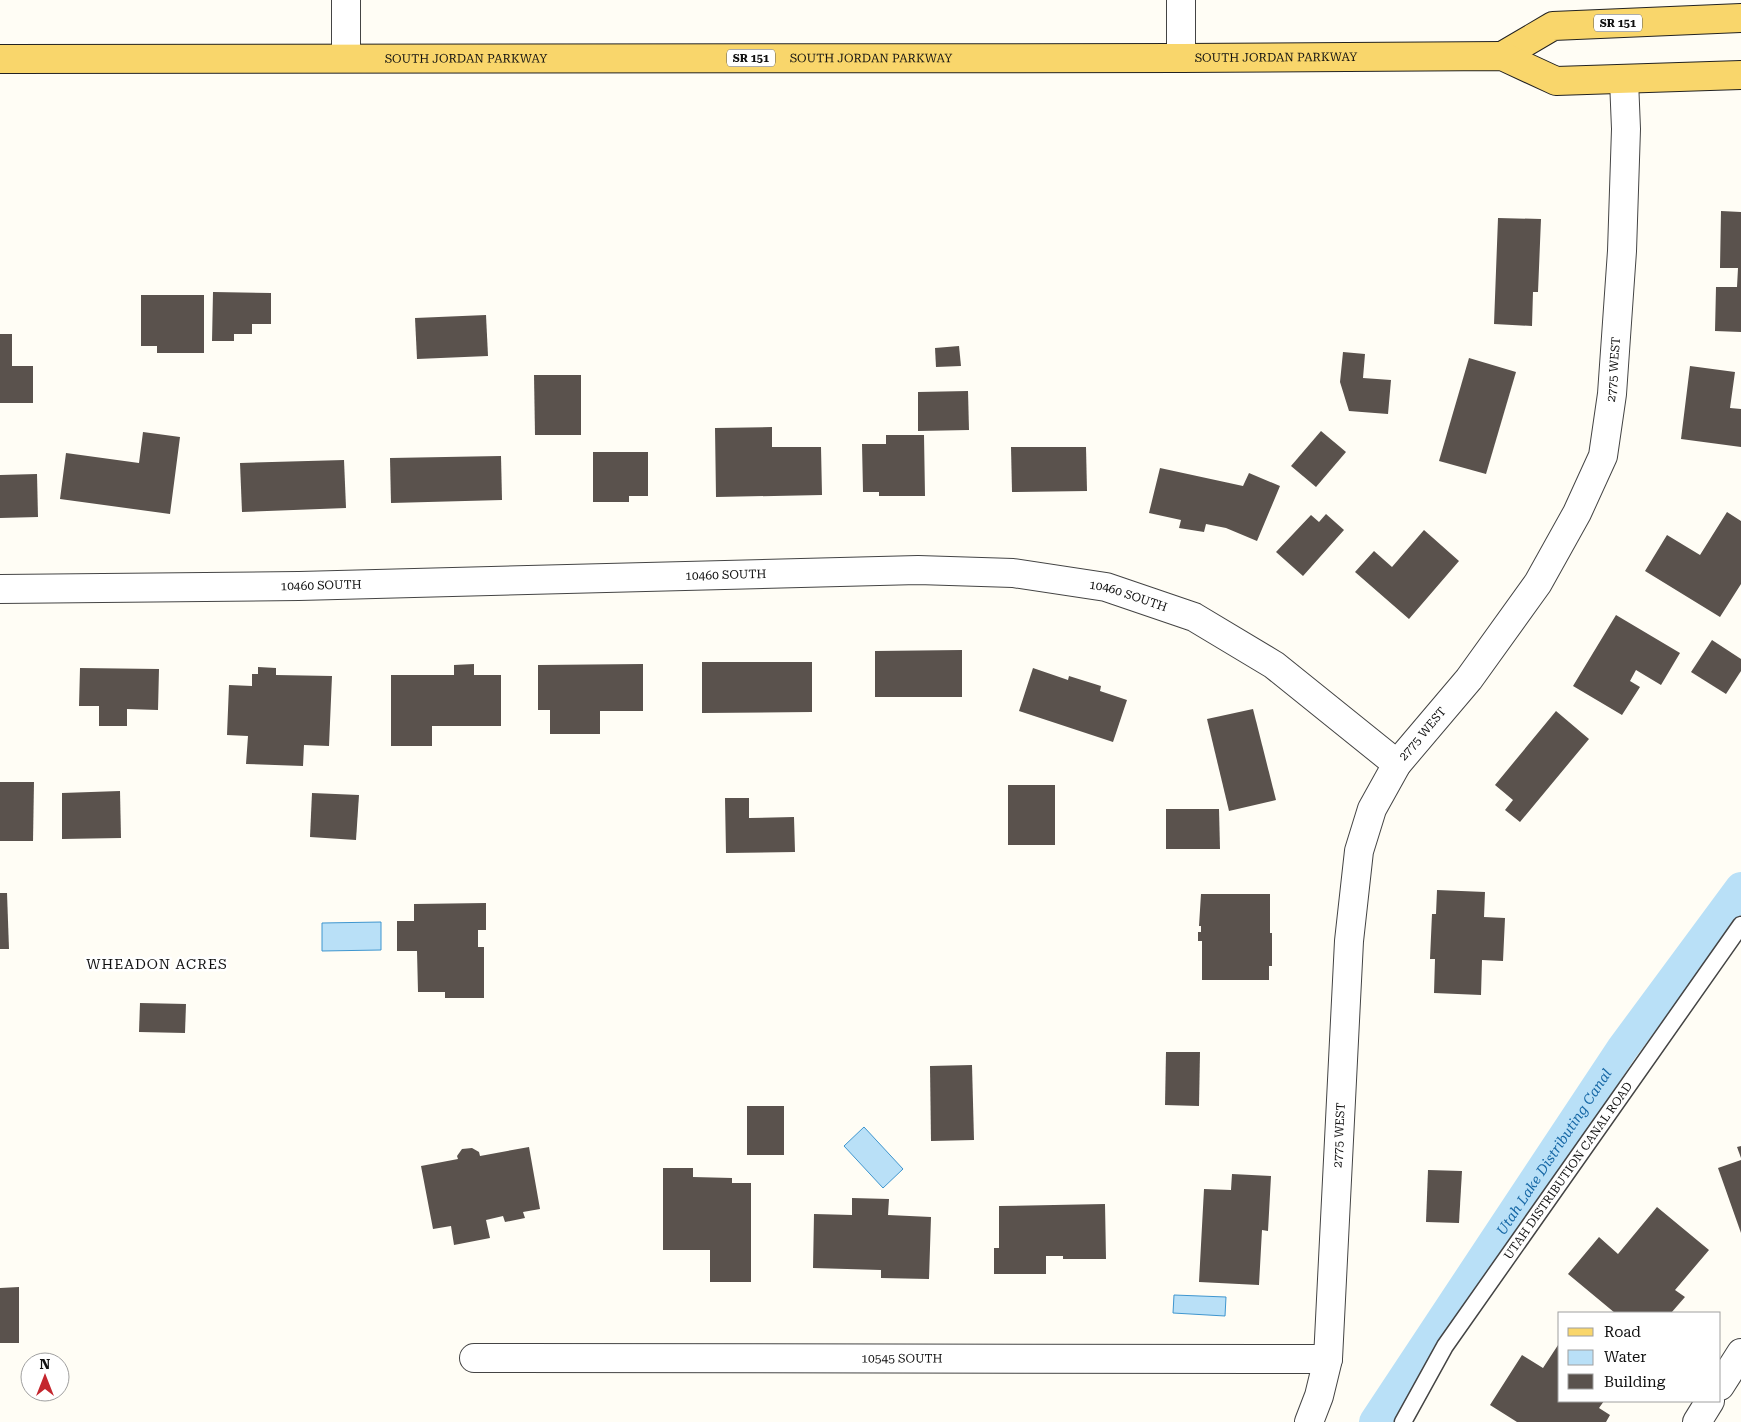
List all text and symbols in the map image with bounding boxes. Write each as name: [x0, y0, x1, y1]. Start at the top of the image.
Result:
road number: SR 151: [1594, 14, 1642, 32]
road number: SR 151: [727, 49, 775, 66]
street label: SOUTH JORDAN PARKWAY: [1195, 50, 1358, 65]
street label: SOUTH JORDAN PARKWAY: [790, 51, 953, 65]
street label: SOUTH JORDAN PARKWAY: [385, 52, 548, 66]
street label: 2775 WEST: [1604, 337, 1623, 403]
street label: 10460 SOUTH: [685, 567, 767, 583]
street label: 10460 SOUTH: [280, 577, 362, 593]
street label: 10460 SOUTH: [1088, 578, 1169, 614]
street label: 2775 WEST: [1396, 704, 1449, 763]
district label: WHEADON ACRES: [86, 956, 228, 972]
water label: Utah Lake Distributing Canal: [1493, 1066, 1615, 1238]
street label: UTAH DISTRIBUTION CANAL ROAD: [1501, 1079, 1635, 1262]
street label: 2775 WEST: [1331, 1102, 1348, 1168]
legend: [1558, 1312, 1721, 1402]
text: Road: [1604, 1323, 1641, 1341]
text: Water: [1604, 1348, 1646, 1366]
street label: 10545 SOUTH: [861, 1351, 943, 1366]
north arrow: [20, 1352, 70, 1402]
text: N: [40, 1356, 51, 1372]
text: Building: [1604, 1373, 1666, 1391]

